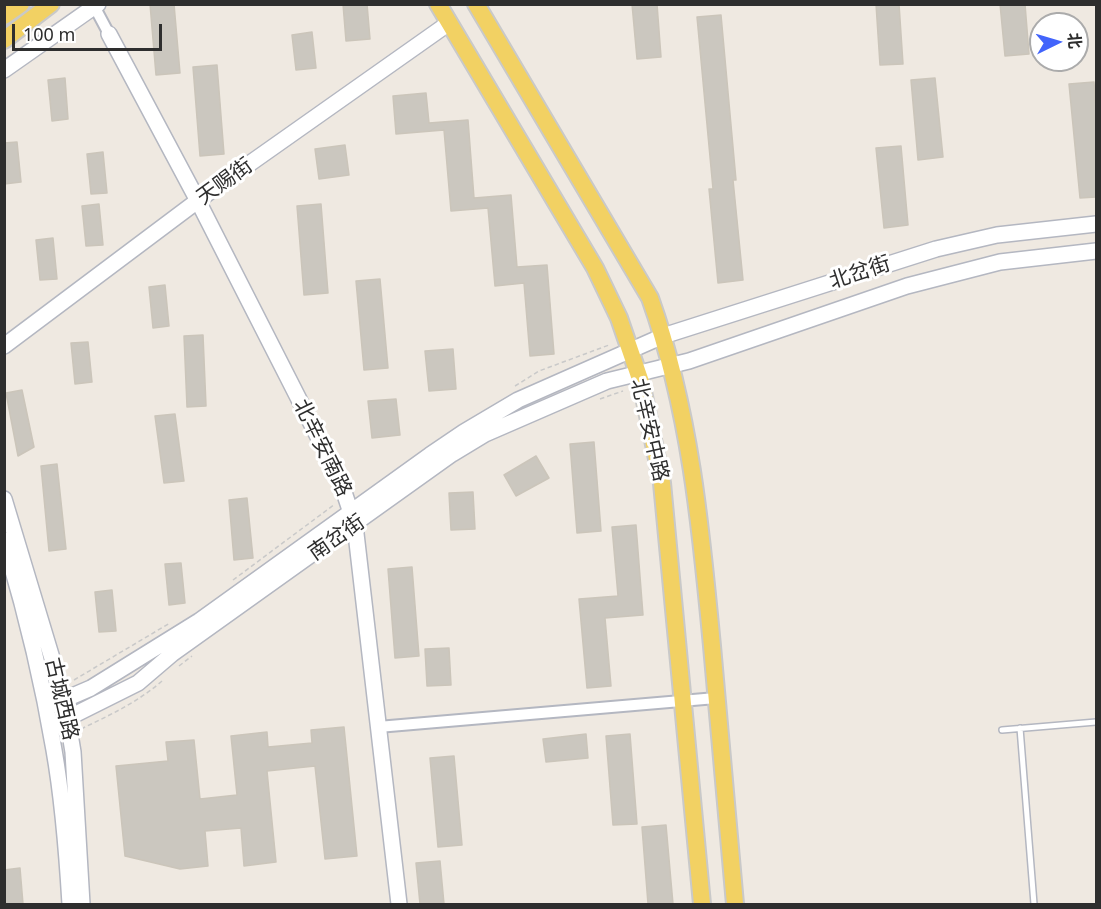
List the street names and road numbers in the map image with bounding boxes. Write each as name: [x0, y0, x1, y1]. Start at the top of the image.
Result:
street label: 天赐街: [192, 153, 258, 211]
street label: 北岔街: [826, 251, 894, 295]
street label: 北辛安中路: [625, 376, 673, 484]
street label: 北辛安南路: [288, 395, 356, 501]
street label: 南岔街: [304, 510, 370, 566]
street label: 古城西路: [39, 655, 83, 743]

